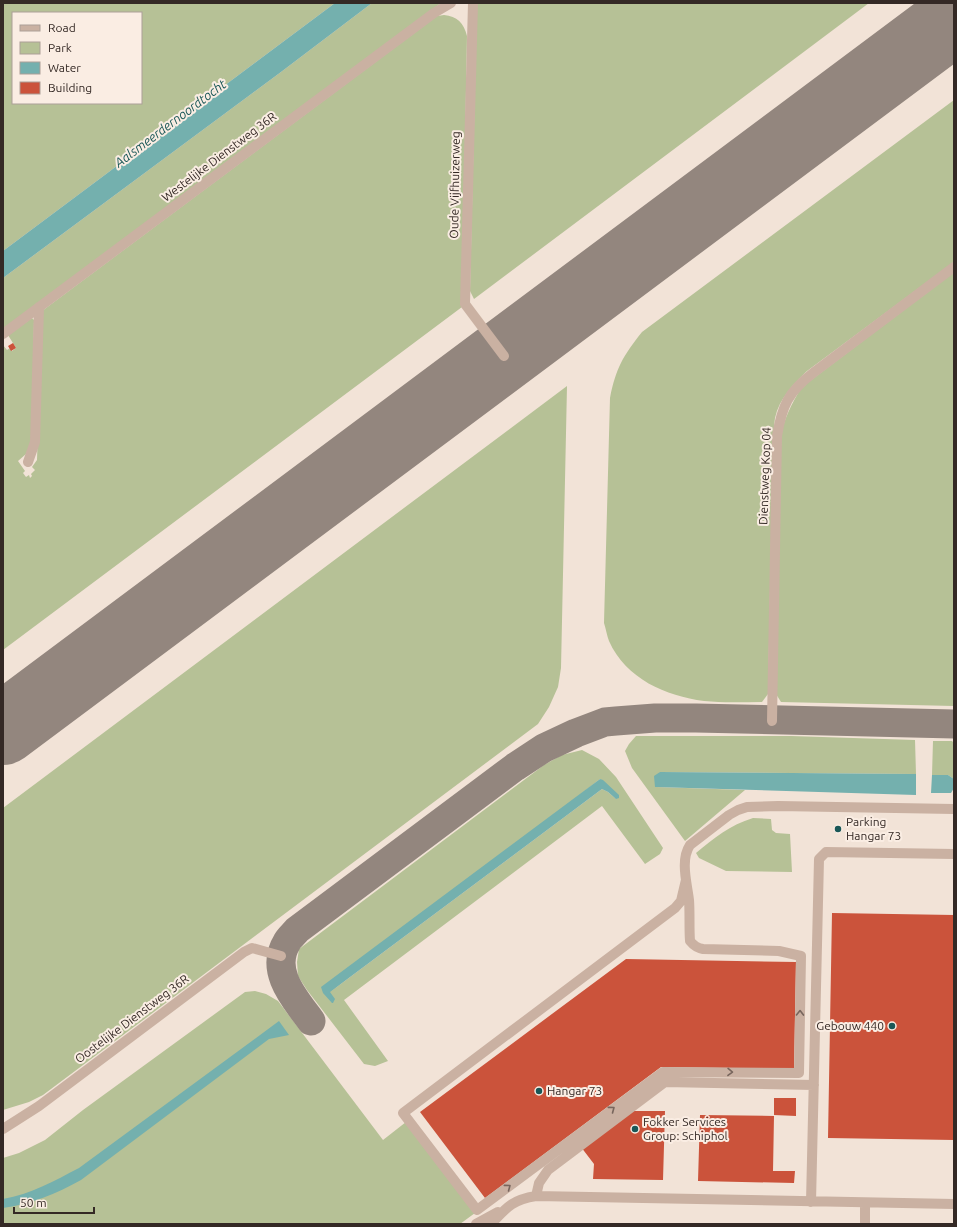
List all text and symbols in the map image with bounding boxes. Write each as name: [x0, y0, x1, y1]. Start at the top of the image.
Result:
legend: [12, 12, 142, 104]
text: Road: [48, 21, 76, 34]
text: Park: [48, 41, 72, 54]
text: Water: [48, 61, 81, 74]
water label: Aalsmeerdernoordtocht: [111, 76, 229, 170]
text: Building: [48, 81, 92, 94]
street label: Westelijke Dienstweg 36R: [159, 109, 279, 204]
street label: Oude Vijfhuizerweg: [447, 131, 462, 239]
street label: Dienstweg Kop 04: [756, 427, 773, 525]
place label: Parking Hangar 73: [846, 815, 901, 842]
marker: Parking Hangar 73: [833, 824, 843, 834]
street label: Oostelijke Dienstweg 36R: [72, 971, 191, 1065]
one-way arrow: [796, 1010, 804, 1016]
place label: Gebouw 440: [816, 1019, 884, 1032]
marker: Gebouw 440: [887, 1021, 897, 1031]
one-way arrow: [727, 1068, 733, 1077]
place label: Hangar 73: [547, 1084, 602, 1097]
marker: Hangar 73: [534, 1086, 544, 1096]
one-way arrow: [608, 1107, 615, 1114]
place label: Fokker Services Group: Schiphol: [643, 1115, 728, 1142]
marker: Fokker Services Group: Schiphol: [630, 1124, 640, 1134]
one-way arrow: [503, 1185, 510, 1192]
scale bar: [14, 1189, 94, 1215]
text: 50 m: [20, 1196, 47, 1209]

